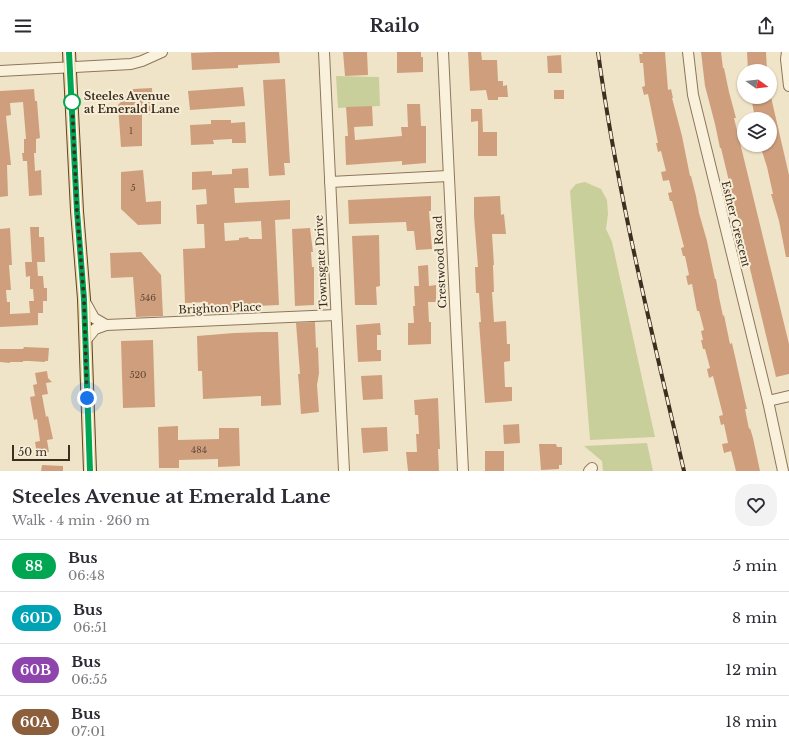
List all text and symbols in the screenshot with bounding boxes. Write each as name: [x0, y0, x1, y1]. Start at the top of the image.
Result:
icon: menu: [12, 15, 34, 37]
text: Railo: [370, 15, 419, 37]
icon: share: [755, 15, 777, 37]
north arrow: [737, 64, 777, 104]
map controls: [737, 64, 777, 152]
place label: Steeles Avenue at Emerald Lane: [84, 89, 180, 116]
marker: Steeles Avenue at Emerald Lane: [63, 93, 81, 111]
button: layers: [737, 112, 777, 152]
house number: 1: [129, 125, 133, 136]
street label: Esther Crescent: [719, 179, 754, 269]
house number: 5: [130, 182, 136, 193]
street label: Townsgate Drive: [312, 215, 330, 309]
street label: Crestwood Road: [431, 215, 449, 309]
house number: 546: [140, 292, 156, 303]
street label: Brighton Place: [178, 300, 262, 316]
house number: 520: [129, 369, 147, 380]
your location: [77, 388, 97, 408]
scale bar: [12, 443, 70, 462]
house number: 484: [191, 444, 207, 455]
text: 50 m: [18, 445, 47, 459]
button: heart: [735, 484, 777, 526]
text: Steeles Avenue at Emerald Lane: [12, 485, 331, 508]
text: Walk · 4 min · 260 m: [12, 512, 150, 529]
text: Bus: [68, 548, 98, 567]
text: 5 min: [733, 556, 777, 575]
text: 88: [25, 557, 43, 575]
text: 06:48: [68, 567, 105, 584]
text: Bus: [73, 600, 102, 619]
text: 8 min: [732, 608, 777, 627]
text: 60D: [20, 609, 53, 627]
text: 06:51: [73, 619, 107, 636]
text: Bus: [71, 652, 101, 671]
text: 12 min: [725, 660, 777, 679]
text: 60B: [20, 661, 51, 679]
text: 06:55: [71, 671, 107, 688]
text: Bus: [71, 704, 101, 723]
text: 18 min: [725, 712, 777, 731]
text: 60A: [20, 713, 51, 731]
text: 07:01: [71, 723, 106, 740]

